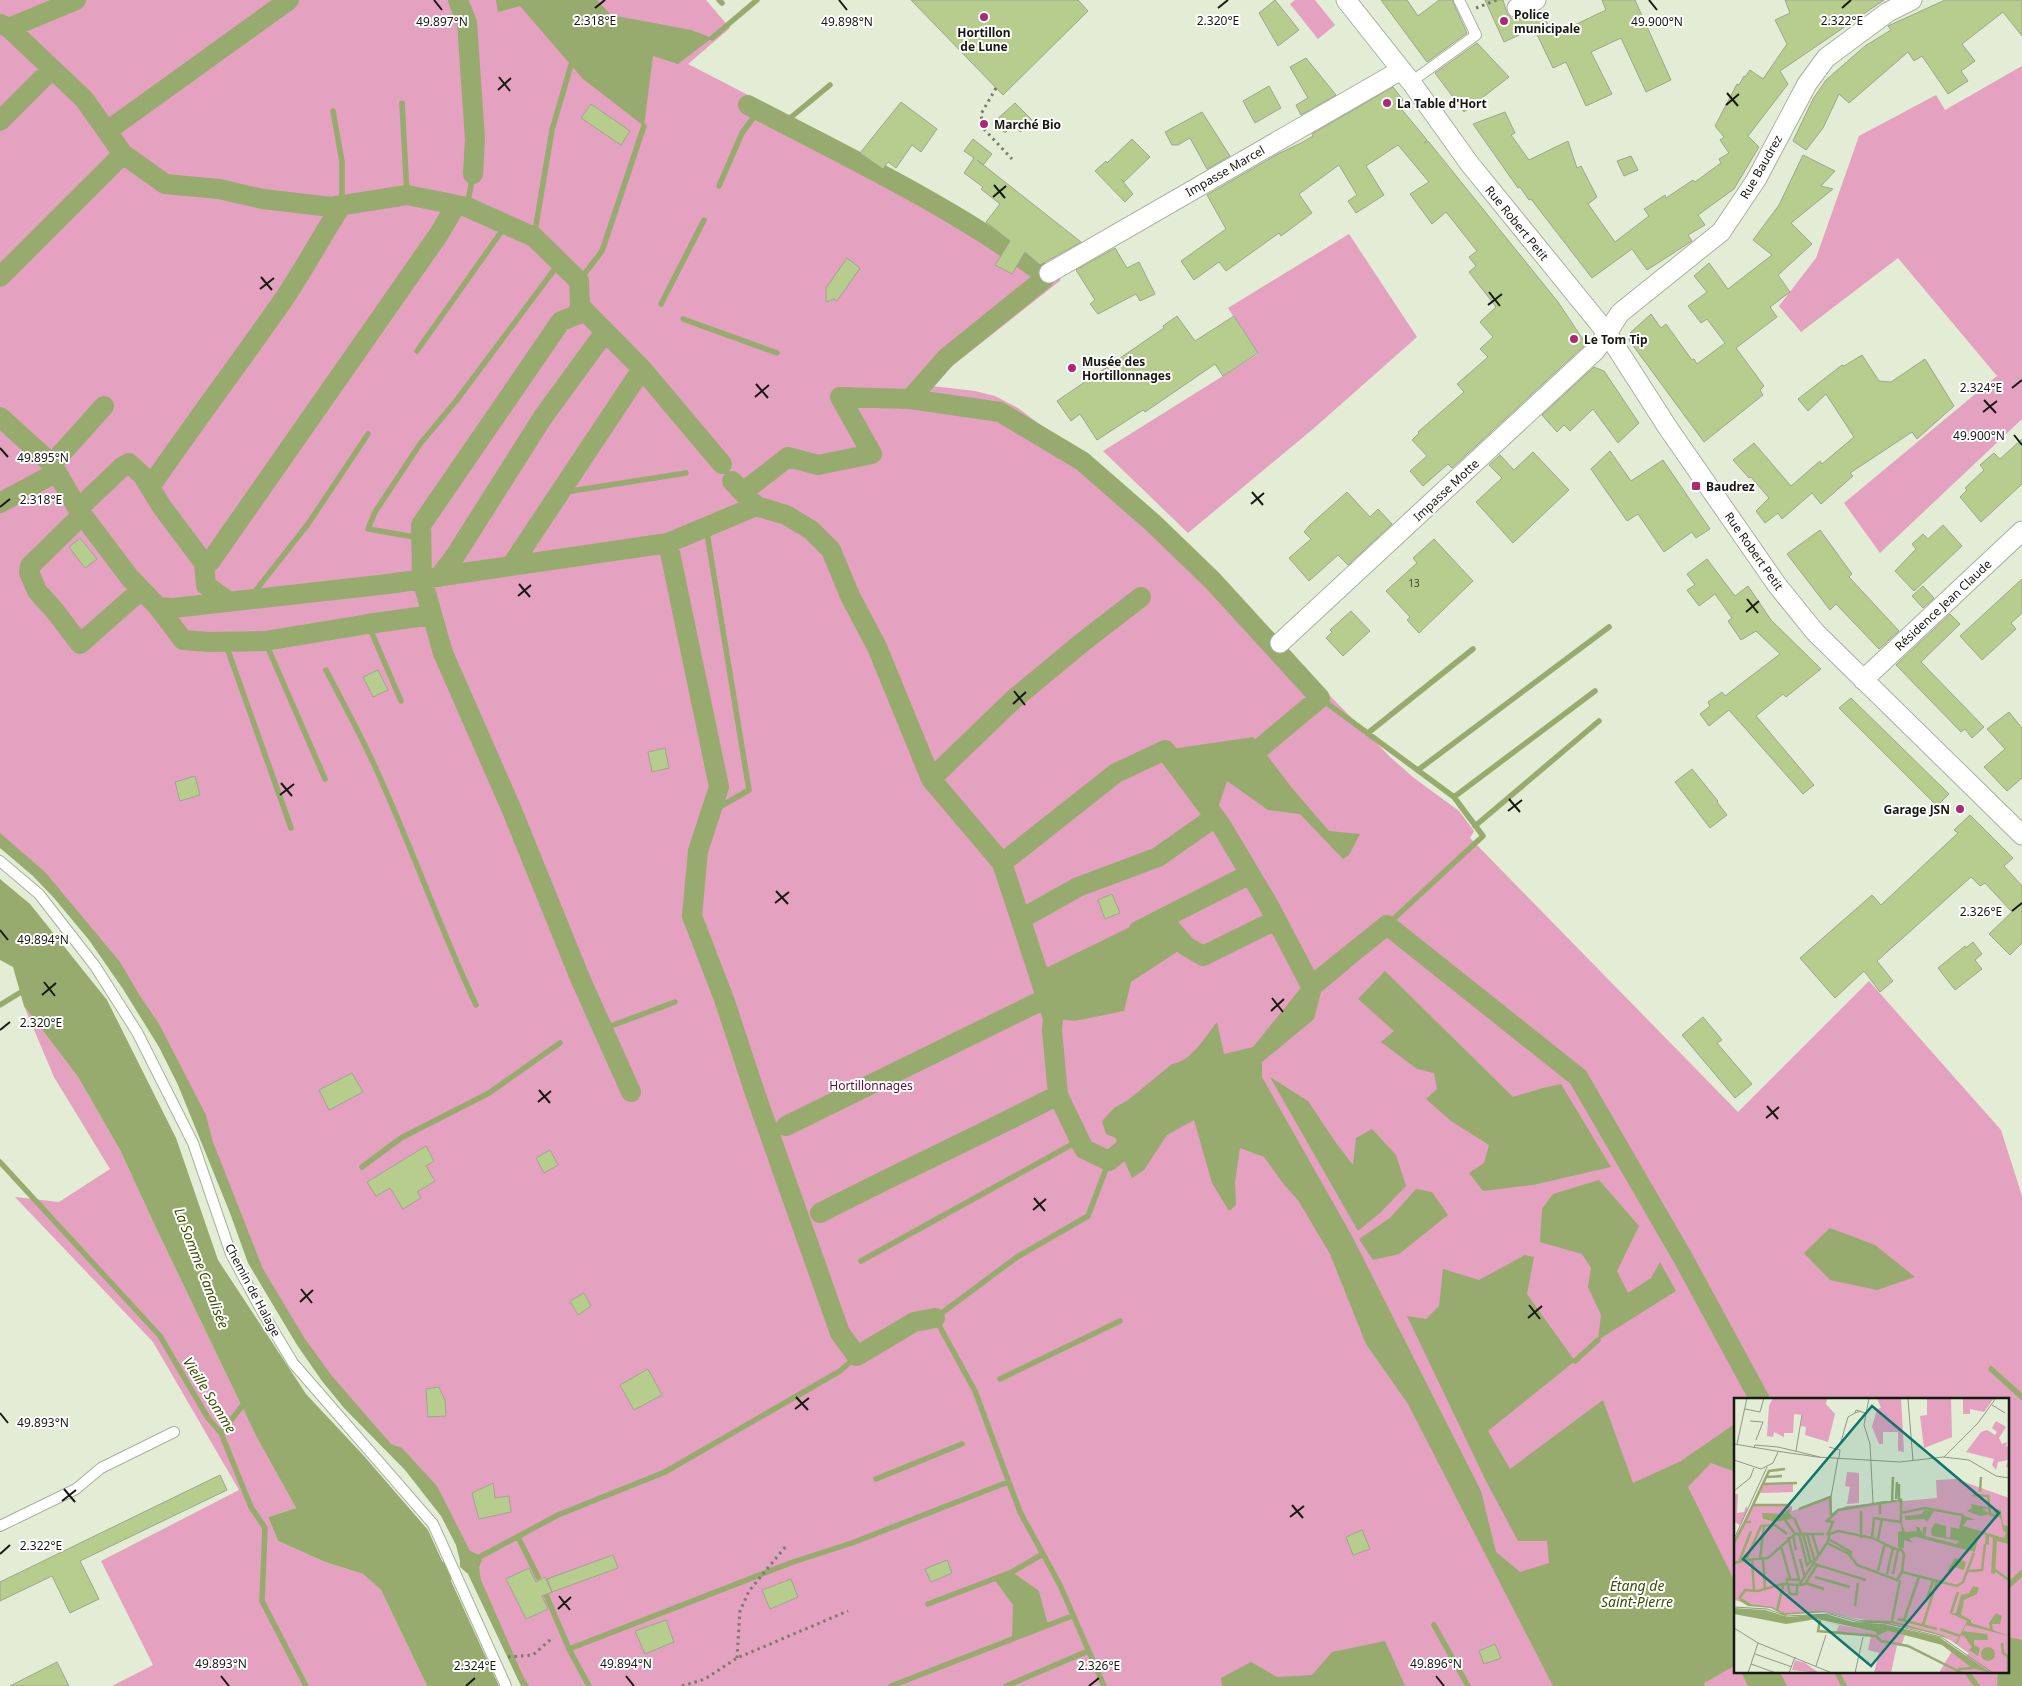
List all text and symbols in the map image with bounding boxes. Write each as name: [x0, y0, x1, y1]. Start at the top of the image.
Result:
place label: Police municipale: [1514, 6, 1580, 37]
marker: Hortillon de Lune: [978, 11, 990, 23]
text: 2.318°E: [574, 12, 616, 29]
text: 2.320°E: [1197, 12, 1239, 29]
text: 2.322°E: [1821, 12, 1863, 29]
text: 49.897°N: [416, 13, 468, 30]
text: 49.898°N: [821, 13, 873, 30]
text: 49.900°N: [1631, 13, 1683, 30]
marker: Police municipale: [1498, 15, 1510, 27]
place label: Hortillon de Lune: [957, 24, 1011, 55]
place label: La Table d'Hort: [1397, 95, 1487, 112]
marker: La Table d'Hort: [1381, 97, 1393, 109]
place label: Marché Bio: [994, 116, 1061, 133]
marker: Marché Bio: [978, 118, 990, 130]
street label: Rue Baudrez: [1736, 132, 1786, 202]
street label: Impasse Marcel: [1182, 141, 1268, 201]
street label: Rue Robert Petit: [1481, 182, 1553, 265]
place label: Le Tom Tip: [1584, 331, 1648, 348]
marker: Le Tom Tip: [1568, 333, 1580, 345]
place label: Musée des Hortillonnages: [1082, 353, 1171, 384]
marker: Musée des Hortillonnages: [1066, 362, 1078, 374]
text: 2.324°E: [1960, 379, 2002, 396]
text: 49.900°N: [1953, 427, 2005, 444]
text: 49.895°N: [17, 449, 69, 466]
street label: Impasse Motte: [1409, 455, 1483, 525]
place label: Baudrez: [1706, 478, 1755, 495]
marker: Baudrez: [1690, 480, 1702, 492]
text: 2.318°E: [20, 491, 62, 508]
street label: Rue Robert Petit: [1721, 509, 1788, 594]
street label: Résidence Jean Claude: [1891, 555, 1995, 654]
house number: 13: [1408, 576, 1420, 590]
place label: Garage JSN: [1884, 801, 1950, 818]
marker: Garage JSN: [1954, 803, 1966, 815]
text: 2.326°E: [1960, 903, 2002, 920]
text: 49.894°N: [17, 931, 69, 948]
text: 2.320°E: [20, 1014, 62, 1031]
park label: Hortillonnages: [829, 1077, 913, 1094]
water label: La Somme Canalisée: [170, 1205, 234, 1331]
street label: Chemin de Halage: [221, 1240, 285, 1340]
water label: Vieille Somme: [179, 1353, 241, 1437]
inset map: [1734, 1398, 2010, 1674]
text: 49.893°N: [17, 1414, 69, 1431]
text: 2.322°E: [20, 1537, 62, 1554]
water label: Étang de Saint-Pierre: [1601, 1576, 1673, 1611]
text: 49.893°N: [195, 1655, 247, 1672]
text: 49.894°N: [600, 1655, 652, 1672]
text: 49.896°N: [1410, 1655, 1462, 1672]
text: 2.324°E: [454, 1657, 496, 1674]
text: 2.326°E: [1078, 1657, 1120, 1674]

